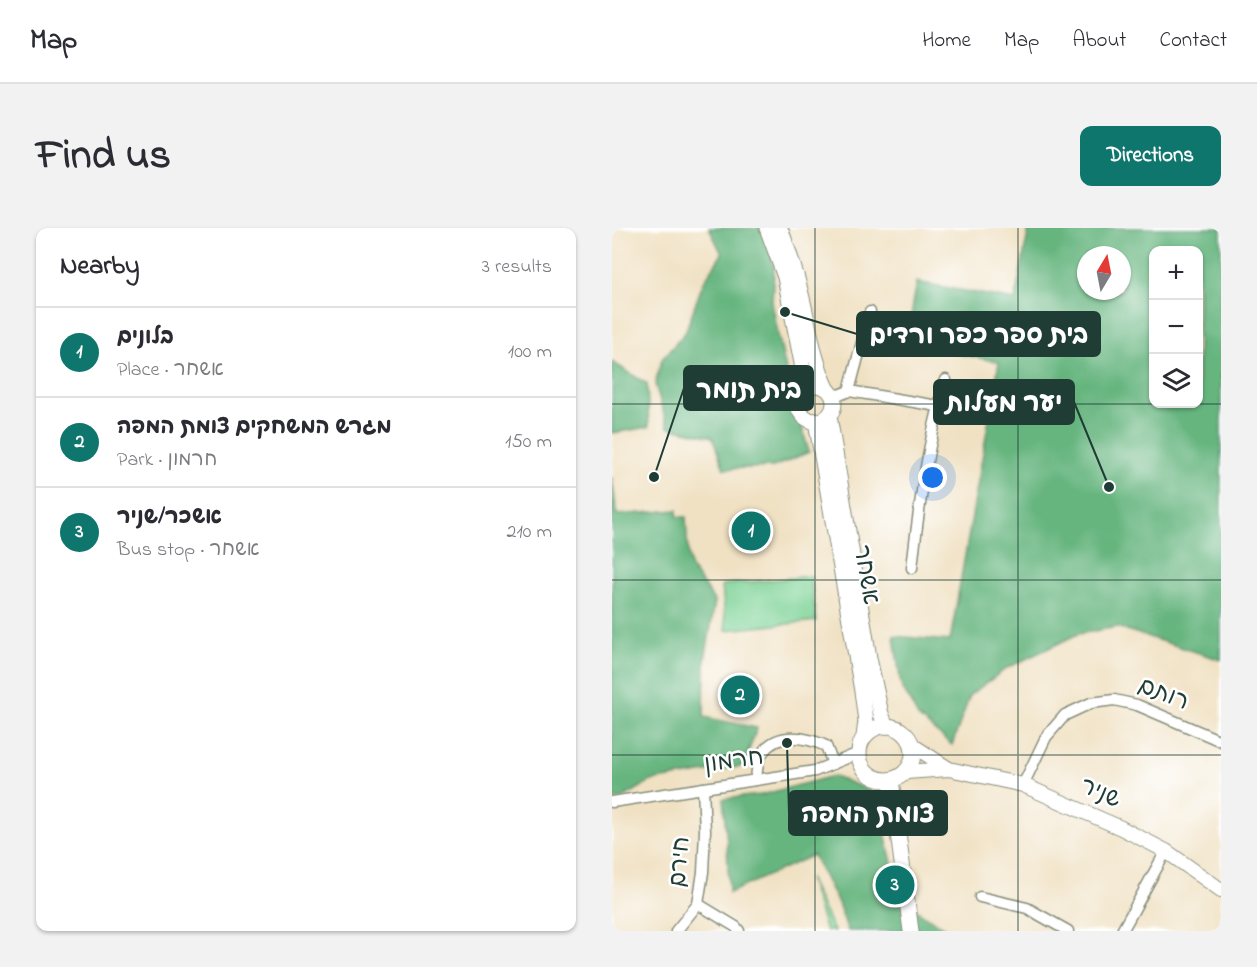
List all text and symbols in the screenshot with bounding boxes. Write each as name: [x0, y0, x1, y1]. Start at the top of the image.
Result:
text: Map: [30, 21, 77, 62]
text: Home: [922, 26, 971, 56]
text: Map: [1004, 26, 1039, 56]
text: About: [1072, 26, 1126, 56]
text: Contact: [1159, 26, 1227, 56]
text: Find us: [36, 126, 171, 187]
button: Directions: [1080, 126, 1221, 186]
north arrow: [1077, 246, 1131, 300]
map controls: [1149, 246, 1203, 408]
button: +: [1149, 246, 1203, 300]
text: Nearby: [60, 248, 139, 286]
text: 3 results: [482, 253, 552, 282]
button: −: [1149, 300, 1203, 354]
callout: בית ספר כפר ורדים: [857, 312, 1100, 356]
text: בית ספר כפר ורדים: [870, 318, 1088, 356]
text: בלונים: [117, 322, 174, 354]
text: 1: [76, 338, 83, 367]
text: 100 m: [508, 338, 552, 367]
button: layers: [1149, 354, 1203, 408]
text: Place · אשחר: [117, 356, 224, 385]
callout: בית תומר: [684, 366, 813, 410]
text: בית תומר: [696, 373, 802, 411]
callout: יער מעלות: [934, 380, 1074, 424]
text: יער מעלות: [944, 386, 1062, 424]
text: מגרש המשחקים צומת המפה: [117, 412, 392, 444]
text: 2: [75, 428, 84, 457]
text: 150 m: [505, 428, 552, 457]
text: Park · חרמון: [117, 446, 217, 475]
your location: [918, 463, 947, 492]
text: אשכר/שניר: [117, 502, 222, 534]
pin: 1: [732, 508, 770, 554]
text: 3: [75, 518, 84, 547]
text: 210 m: [507, 518, 552, 547]
text: Bus stop · אשחר: [117, 536, 260, 565]
street label: אשחר: [843, 542, 887, 608]
street label: רותם: [1132, 669, 1194, 721]
pin: 2: [720, 672, 760, 718]
street label: חרמון: [702, 741, 766, 783]
street label: שניר: [1074, 770, 1126, 819]
callout: צומת המפה: [789, 791, 947, 835]
text: צומת המפה: [801, 797, 935, 835]
street label: חירם: [661, 835, 701, 889]
pin: 3: [876, 862, 914, 908]

